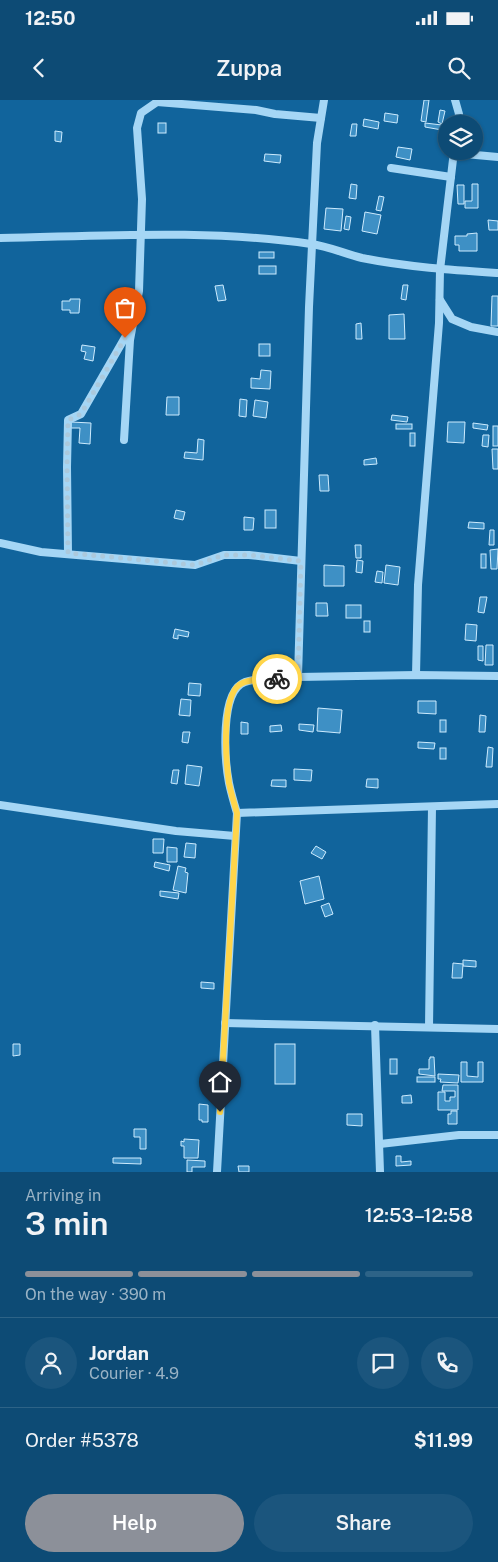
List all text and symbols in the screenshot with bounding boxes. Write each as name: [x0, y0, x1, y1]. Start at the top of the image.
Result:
text: 12:50: [25, 7, 75, 29]
icon: back: [25, 54, 53, 82]
icon: search: [445, 54, 473, 82]
text: Zuppa: [216, 55, 282, 81]
map controls: [438, 115, 483, 160]
button: layers: [438, 115, 483, 160]
pin: [104, 287, 146, 338]
icon: bag: [111, 294, 139, 322]
courier: [252, 654, 302, 704]
icon: bike: [263, 665, 291, 693]
pin: [199, 1061, 241, 1112]
icon: home: [206, 1068, 234, 1096]
text: Arriving in: [25, 1186, 101, 1205]
text: 12:53–12:58: [365, 1204, 473, 1226]
text: 3 min: [25, 1205, 109, 1242]
text: On the way · 390 m: [25, 1285, 166, 1304]
button: person: [25, 1337, 77, 1389]
button: chat: [357, 1337, 409, 1389]
button: phone: [421, 1337, 473, 1389]
text: Jordan: [89, 1342, 149, 1364]
text: Courier · 4.9: [89, 1364, 179, 1383]
text: Order #5378: [25, 1429, 139, 1451]
text: $11.99: [414, 1429, 473, 1451]
button: Help: [25, 1494, 244, 1552]
button: Share: [254, 1494, 473, 1552]

